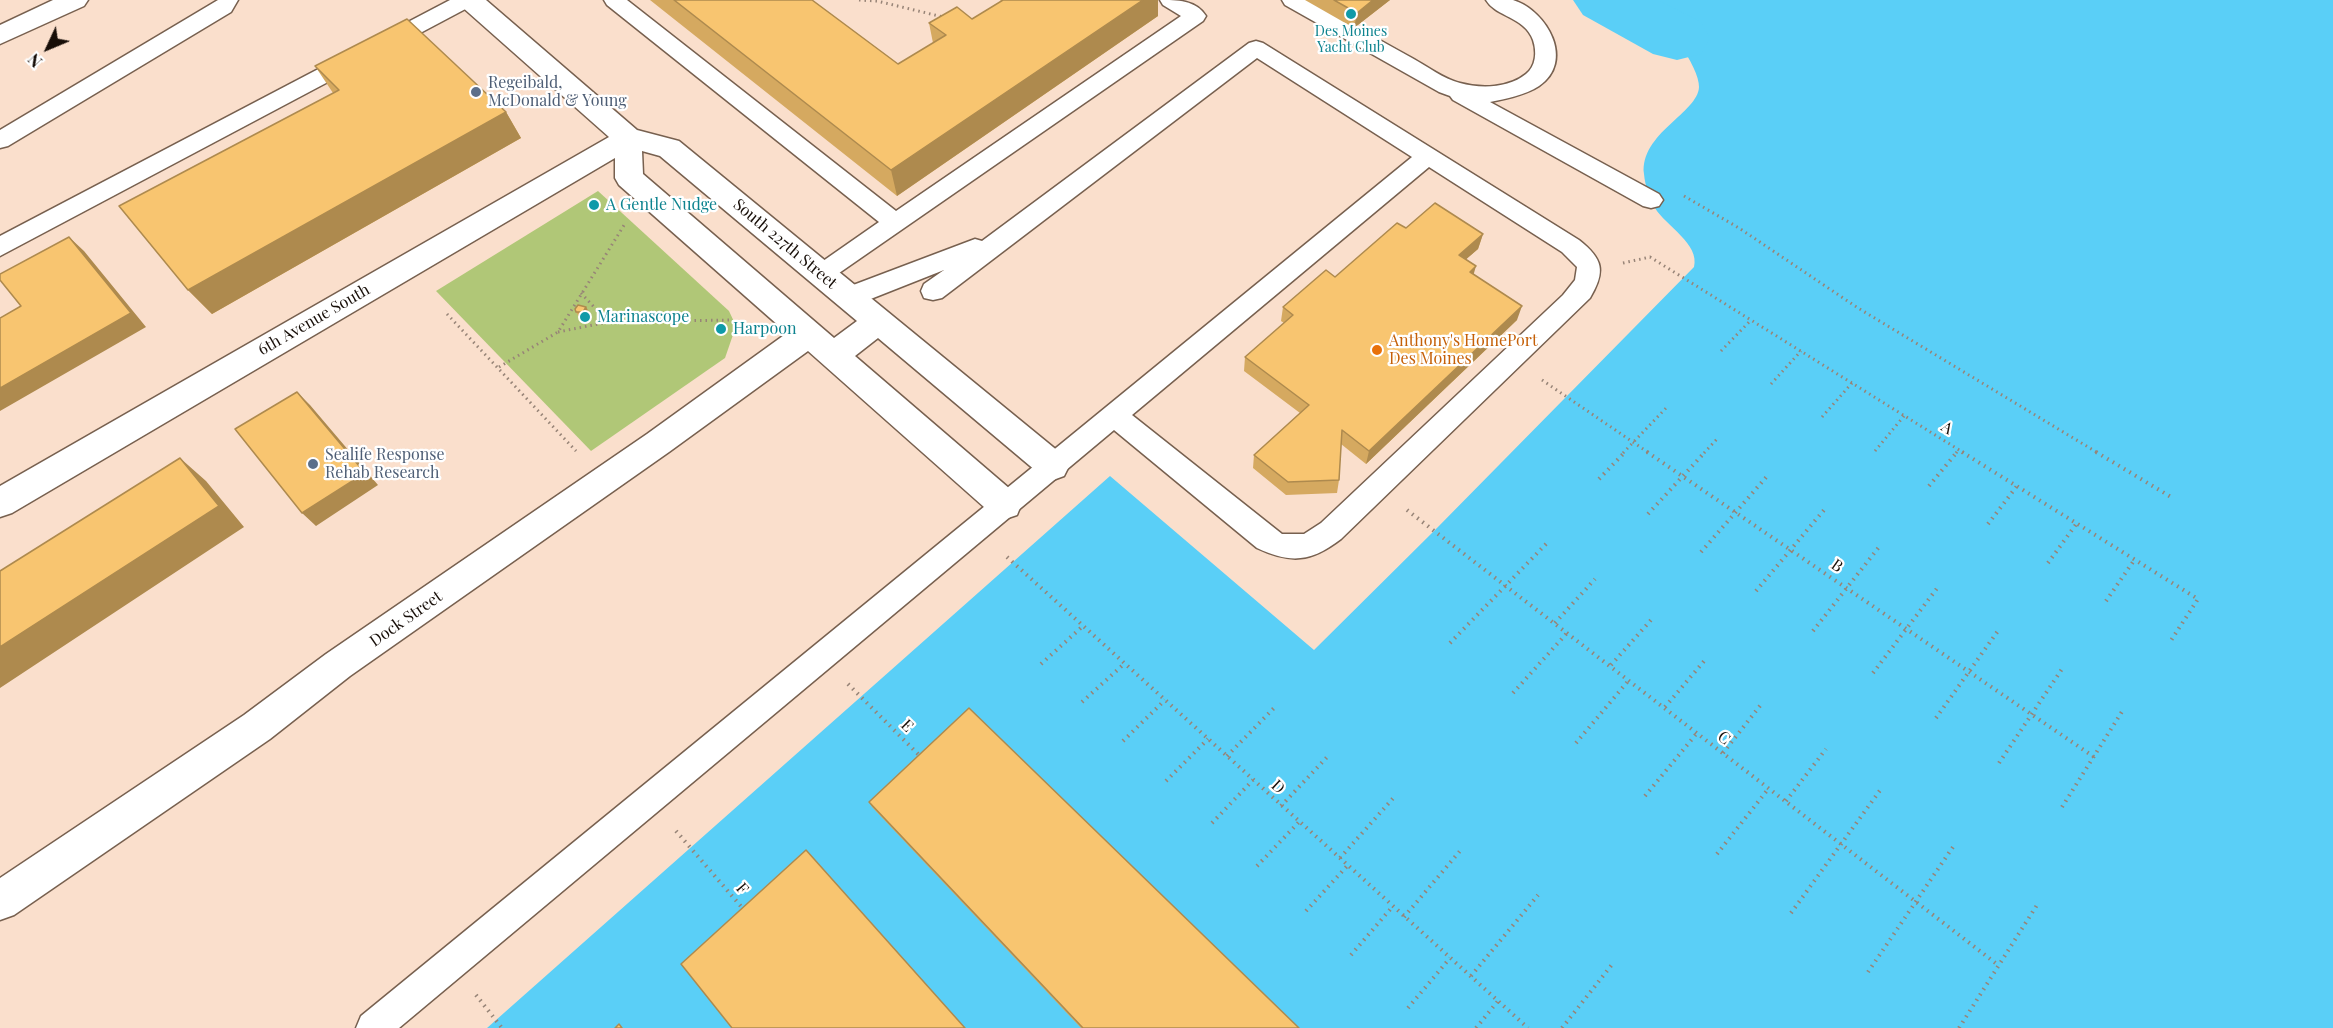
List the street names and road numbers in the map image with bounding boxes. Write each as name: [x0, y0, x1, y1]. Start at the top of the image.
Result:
street label: South 227th Street: [729, 195, 841, 293]
street label: 6th Avenue South: [255, 280, 373, 360]
street label: A: [1938, 417, 1956, 439]
street label: B: [1827, 555, 1847, 577]
street label: Dock Street: [366, 587, 446, 651]
street label: E: [897, 716, 917, 736]
street label: C: [1714, 727, 1734, 749]
street label: D: [1267, 776, 1289, 798]
street label: F: [732, 879, 752, 899]

